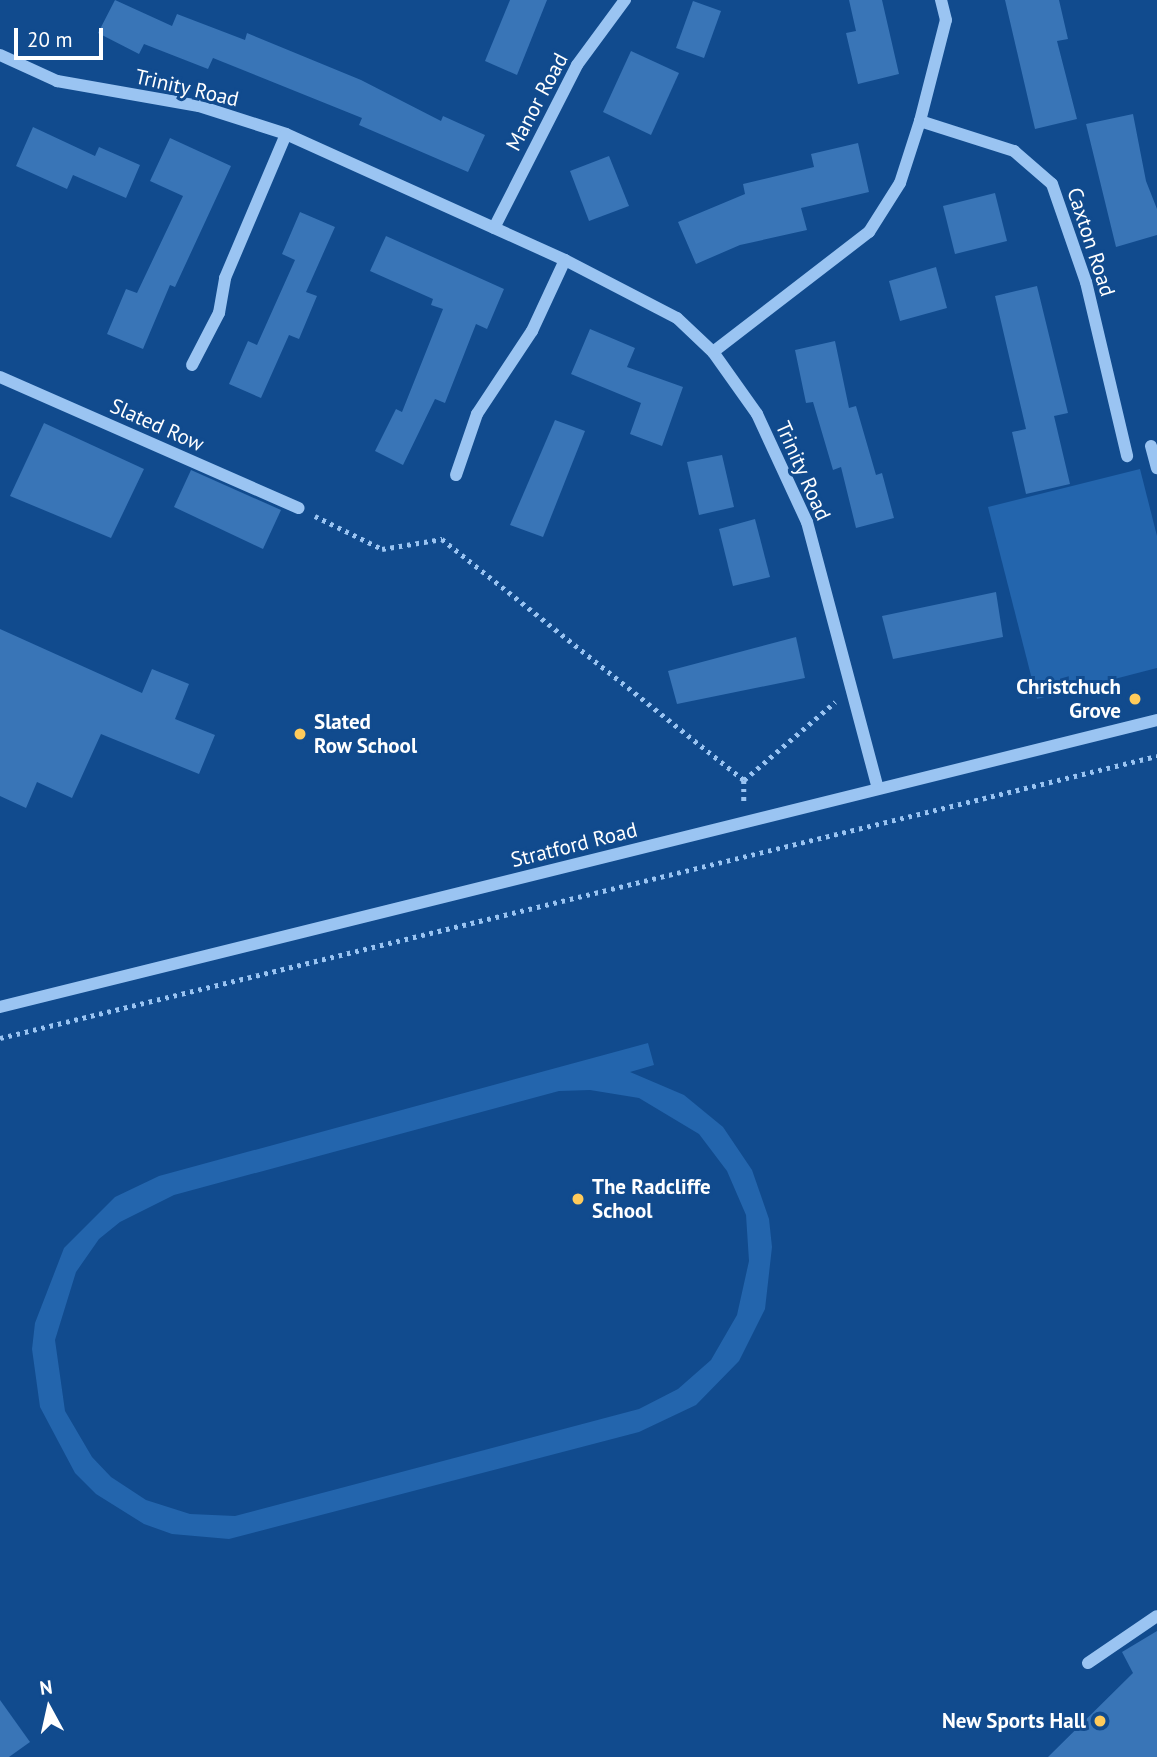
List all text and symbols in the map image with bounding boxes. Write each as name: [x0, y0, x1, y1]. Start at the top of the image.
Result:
scale bar: [18, 14, 107, 58]
text: 20 m: [27, 26, 73, 53]
street label: Manor Road: [501, 49, 573, 155]
street label: Trinity Road: [132, 64, 242, 112]
street label: Caxton Road: [1062, 185, 1120, 299]
street label: Slated Row: [106, 393, 208, 457]
street label: Trinity Road: [770, 417, 836, 525]
place label: Christchuch Grove: [1016, 674, 1121, 724]
marker: Christchuch Grove: [1127, 691, 1143, 707]
place label: Slated Row School: [314, 709, 418, 759]
marker: Slated Row School: [292, 726, 308, 742]
street label: Stratford Road: [508, 817, 640, 873]
place label: The Radcliffe School: [592, 1174, 711, 1224]
marker: The Radcliffe School: [570, 1191, 586, 1207]
north arrow: [14, 1673, 84, 1743]
text: N: [38, 1674, 54, 1700]
place label: New Sports Hall: [941, 1708, 1086, 1734]
marker: New Sports Hall: [1092, 1713, 1108, 1729]

